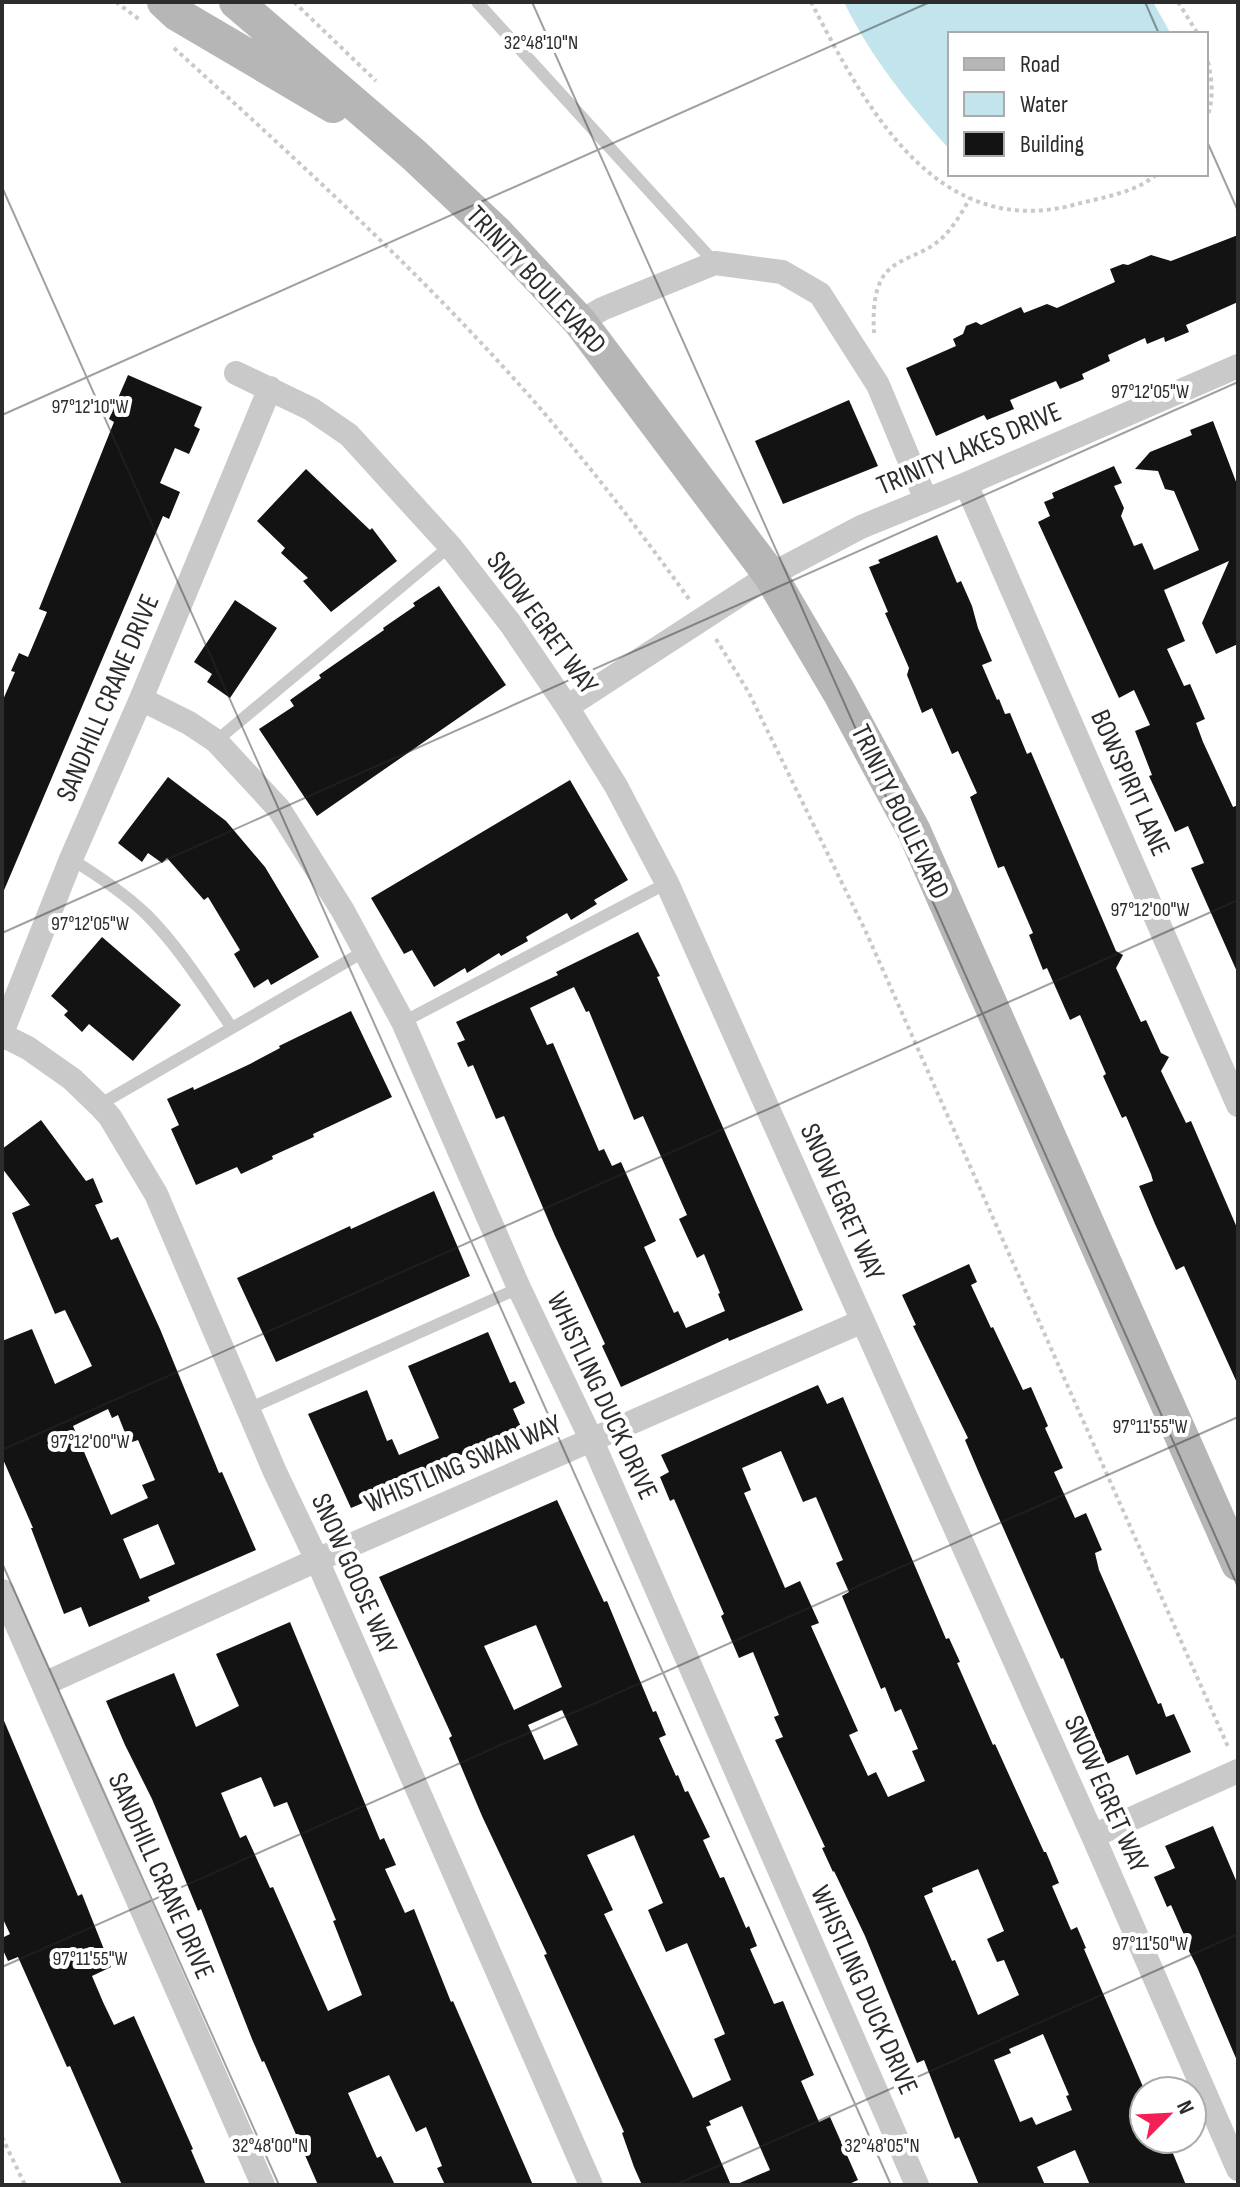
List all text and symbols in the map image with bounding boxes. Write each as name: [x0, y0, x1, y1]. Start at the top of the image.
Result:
text: 32°48'10"N: [504, 31, 578, 55]
legend: [948, 32, 1208, 176]
text: Road: [1020, 50, 1060, 79]
text: Water: [1020, 90, 1068, 119]
text: Building: [1020, 130, 1084, 159]
street label: TRINITY BOULEVARD: [459, 199, 613, 361]
text: 97°12'05"W: [1111, 380, 1189, 404]
text: 97°12'10"W: [52, 395, 128, 419]
street label: TRINITY LAKES DRIVE: [872, 395, 1066, 503]
street label: SNOW EGRET WAY: [479, 545, 605, 701]
street label: SANDHILL CRANE DRIVE: [49, 589, 167, 807]
street label: BOWSPIRIT LANE: [1083, 705, 1177, 861]
street label: TRINITY BOULEVARD: [844, 719, 956, 905]
text: 97°12'00"W: [1111, 898, 1189, 922]
text: 97°12'05"W: [51, 912, 129, 936]
street label: SNOW EGRET WAY: [793, 1118, 891, 1286]
street label: WHISTLING DUCK DRIVE: [540, 1287, 664, 1505]
street label: WHISTLING SWAN WAY: [360, 1408, 567, 1520]
text: 97°11'55"W: [1112, 1415, 1188, 1439]
text: 97°12'00"W: [51, 1430, 129, 1454]
street label: SNOW GOOSE WAY: [304, 1489, 404, 1660]
street label: SNOW EGRET WAY: [1057, 1710, 1155, 1878]
street label: SANDHILL CRANE DRIVE: [101, 1768, 221, 1984]
street label: WHISTLING DUCK DRIVE: [803, 1881, 925, 2099]
text: 97°11'50"W: [1112, 1932, 1188, 1956]
text: 97°11'55"W: [52, 1947, 128, 1971]
north arrow: [1128, 2075, 1208, 2155]
text: N: [1170, 2097, 1200, 2118]
text: 32°48'00"N: [232, 2134, 308, 2158]
text: 32°48'05"N: [844, 2134, 920, 2158]

